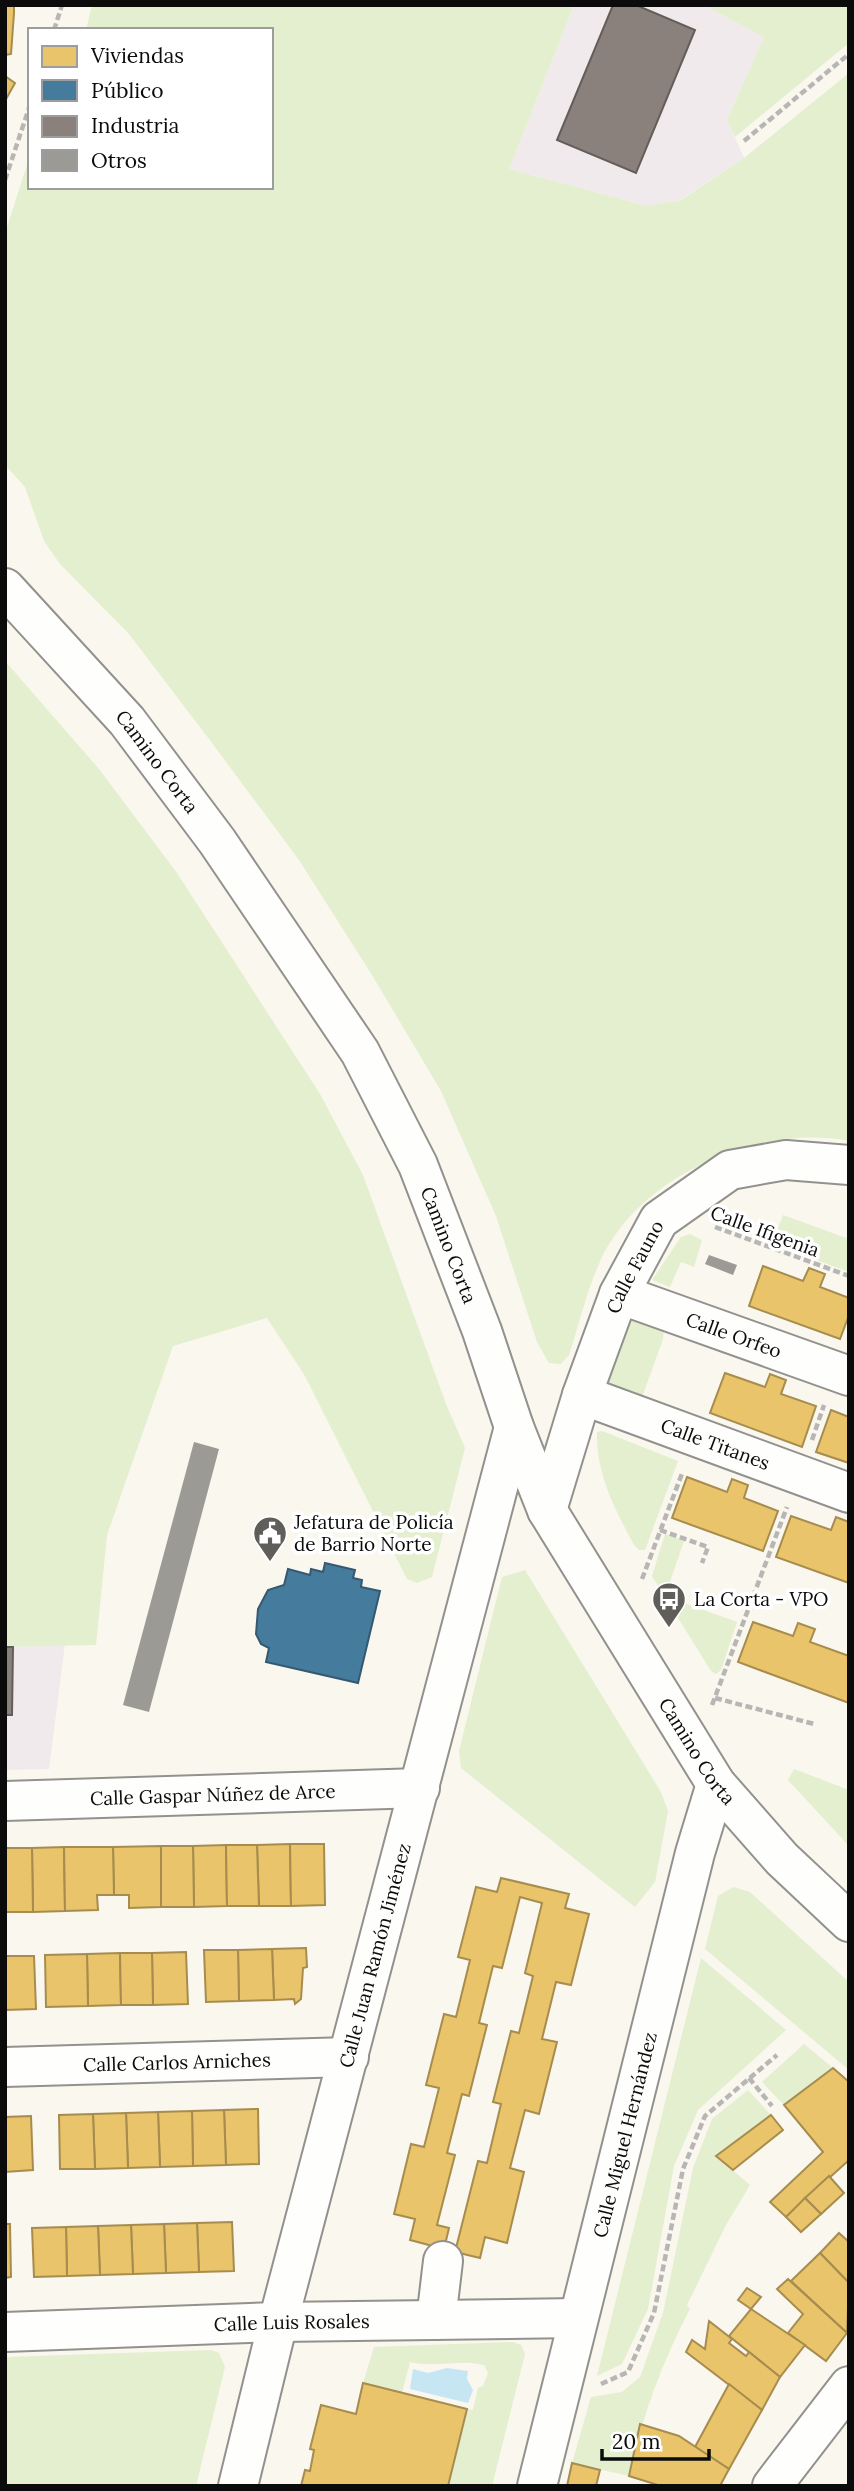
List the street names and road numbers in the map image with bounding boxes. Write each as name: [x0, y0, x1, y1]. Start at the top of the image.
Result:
street label: Camino Corta: [111, 705, 204, 818]
street label: Camino Corta: [415, 1183, 482, 1307]
street label: Calle Ifigenia: [707, 1200, 823, 1262]
street label: Calle Fauno: [601, 1216, 669, 1317]
street label: Calle Orfeo: [683, 1307, 785, 1363]
street label: Calle Titanes: [657, 1413, 773, 1475]
street label: Camino Corta: [654, 1693, 741, 1810]
street label: Calle Gaspar Núñez de Arce: [90, 1779, 336, 1810]
street label: Calle Juan Ramón Jiménez: [334, 1840, 416, 2070]
street label: Calle Miguel Hernández: [587, 2029, 662, 2240]
street label: Calle Carlos Arniches: [83, 2047, 271, 2077]
street label: Calle Luis Rosales: [213, 2309, 370, 2336]

